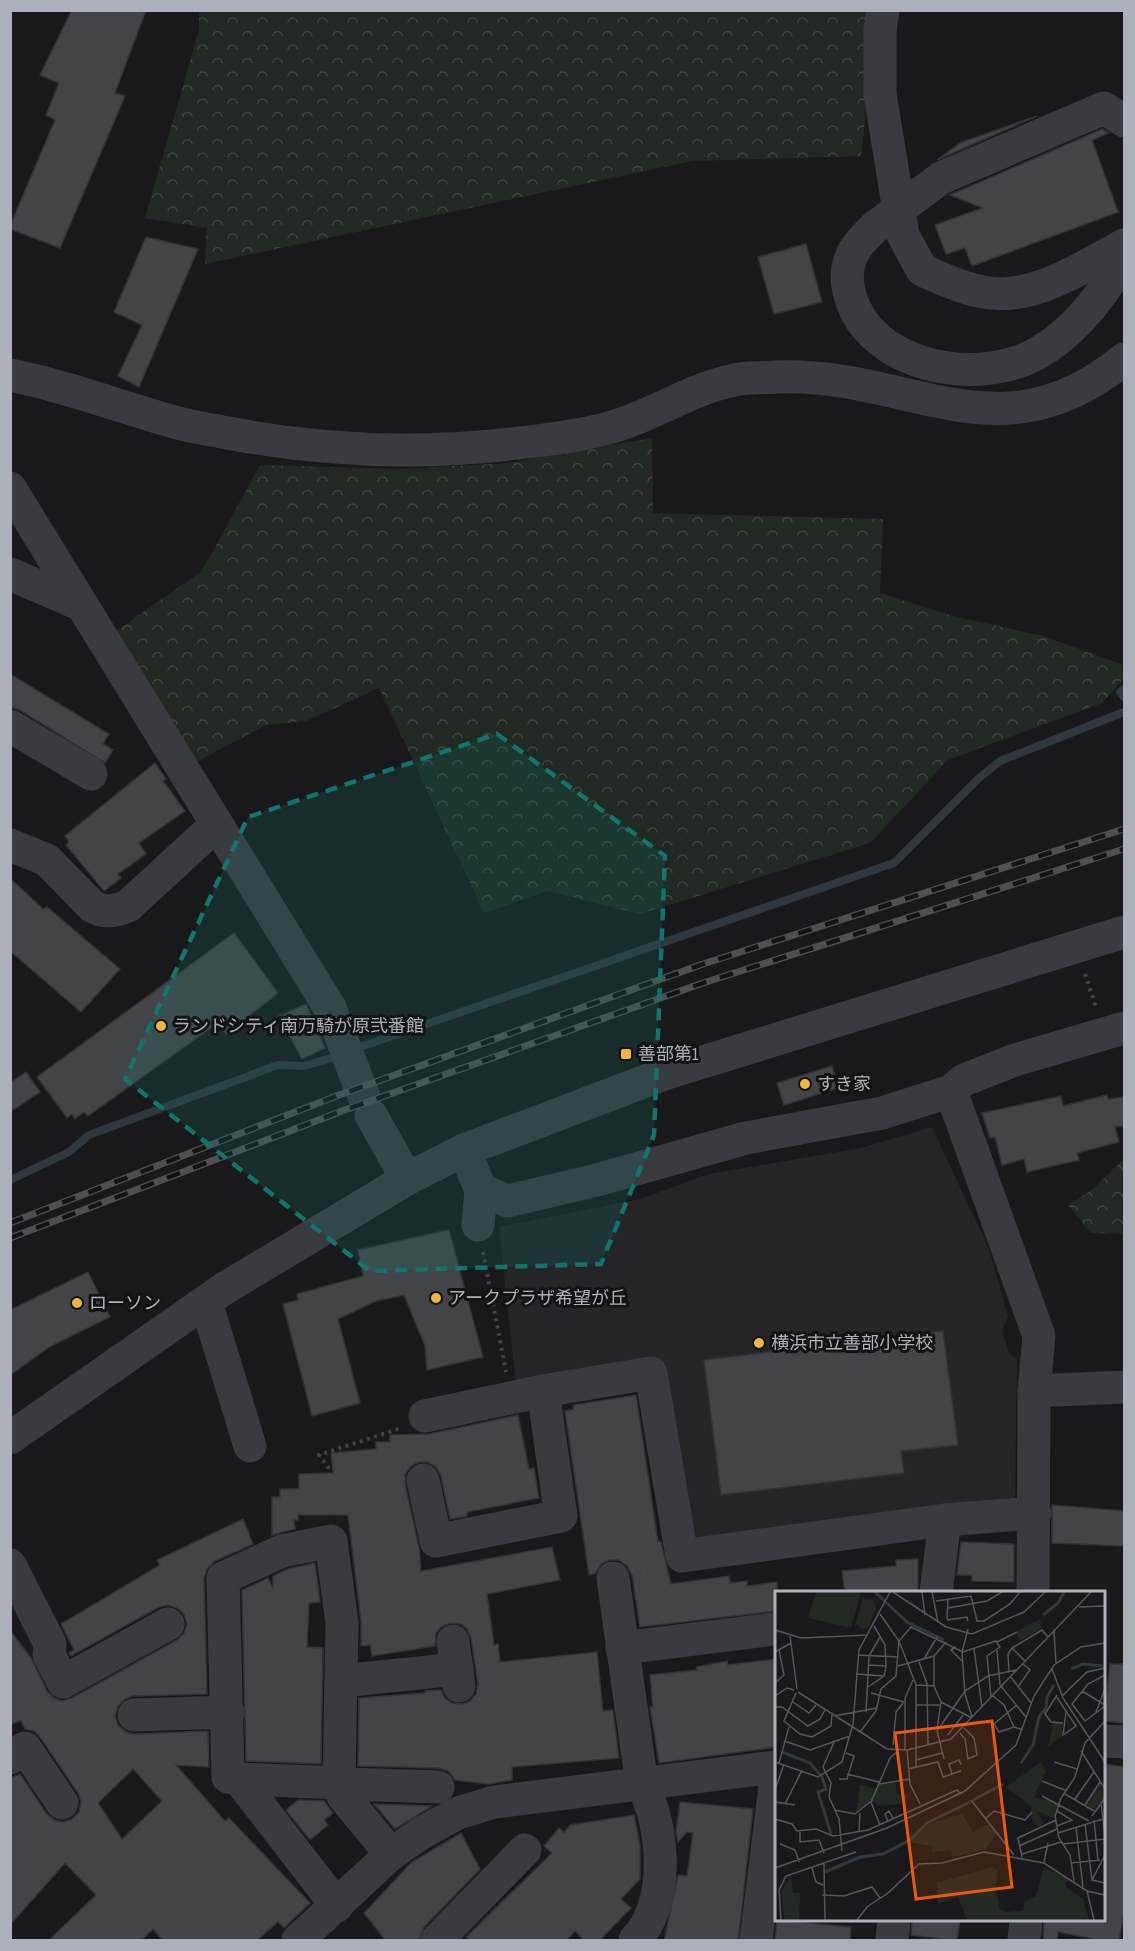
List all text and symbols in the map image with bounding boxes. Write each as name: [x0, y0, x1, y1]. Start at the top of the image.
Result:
place label: ランドシティ南万騎が原弐番館: [173, 1016, 424, 1037]
marker: ランドシティ南万騎が原弐番館: [154, 1019, 168, 1033]
place label: 善部第1: [638, 1044, 699, 1065]
marker: 善部第1: [619, 1047, 633, 1061]
place label: すき家: [817, 1074, 871, 1095]
marker: すき家: [798, 1077, 812, 1091]
place label: アークプラザ希望が丘: [448, 1288, 627, 1309]
marker: アークプラザ希望が丘: [429, 1291, 443, 1305]
place label: ローソン: [89, 1293, 161, 1314]
marker: ローソン: [70, 1296, 84, 1310]
place label: 横浜市立善部小学校: [771, 1333, 933, 1354]
marker: 横浜市立善部小学校: [752, 1336, 766, 1350]
inset map: [775, 1591, 1105, 1921]

